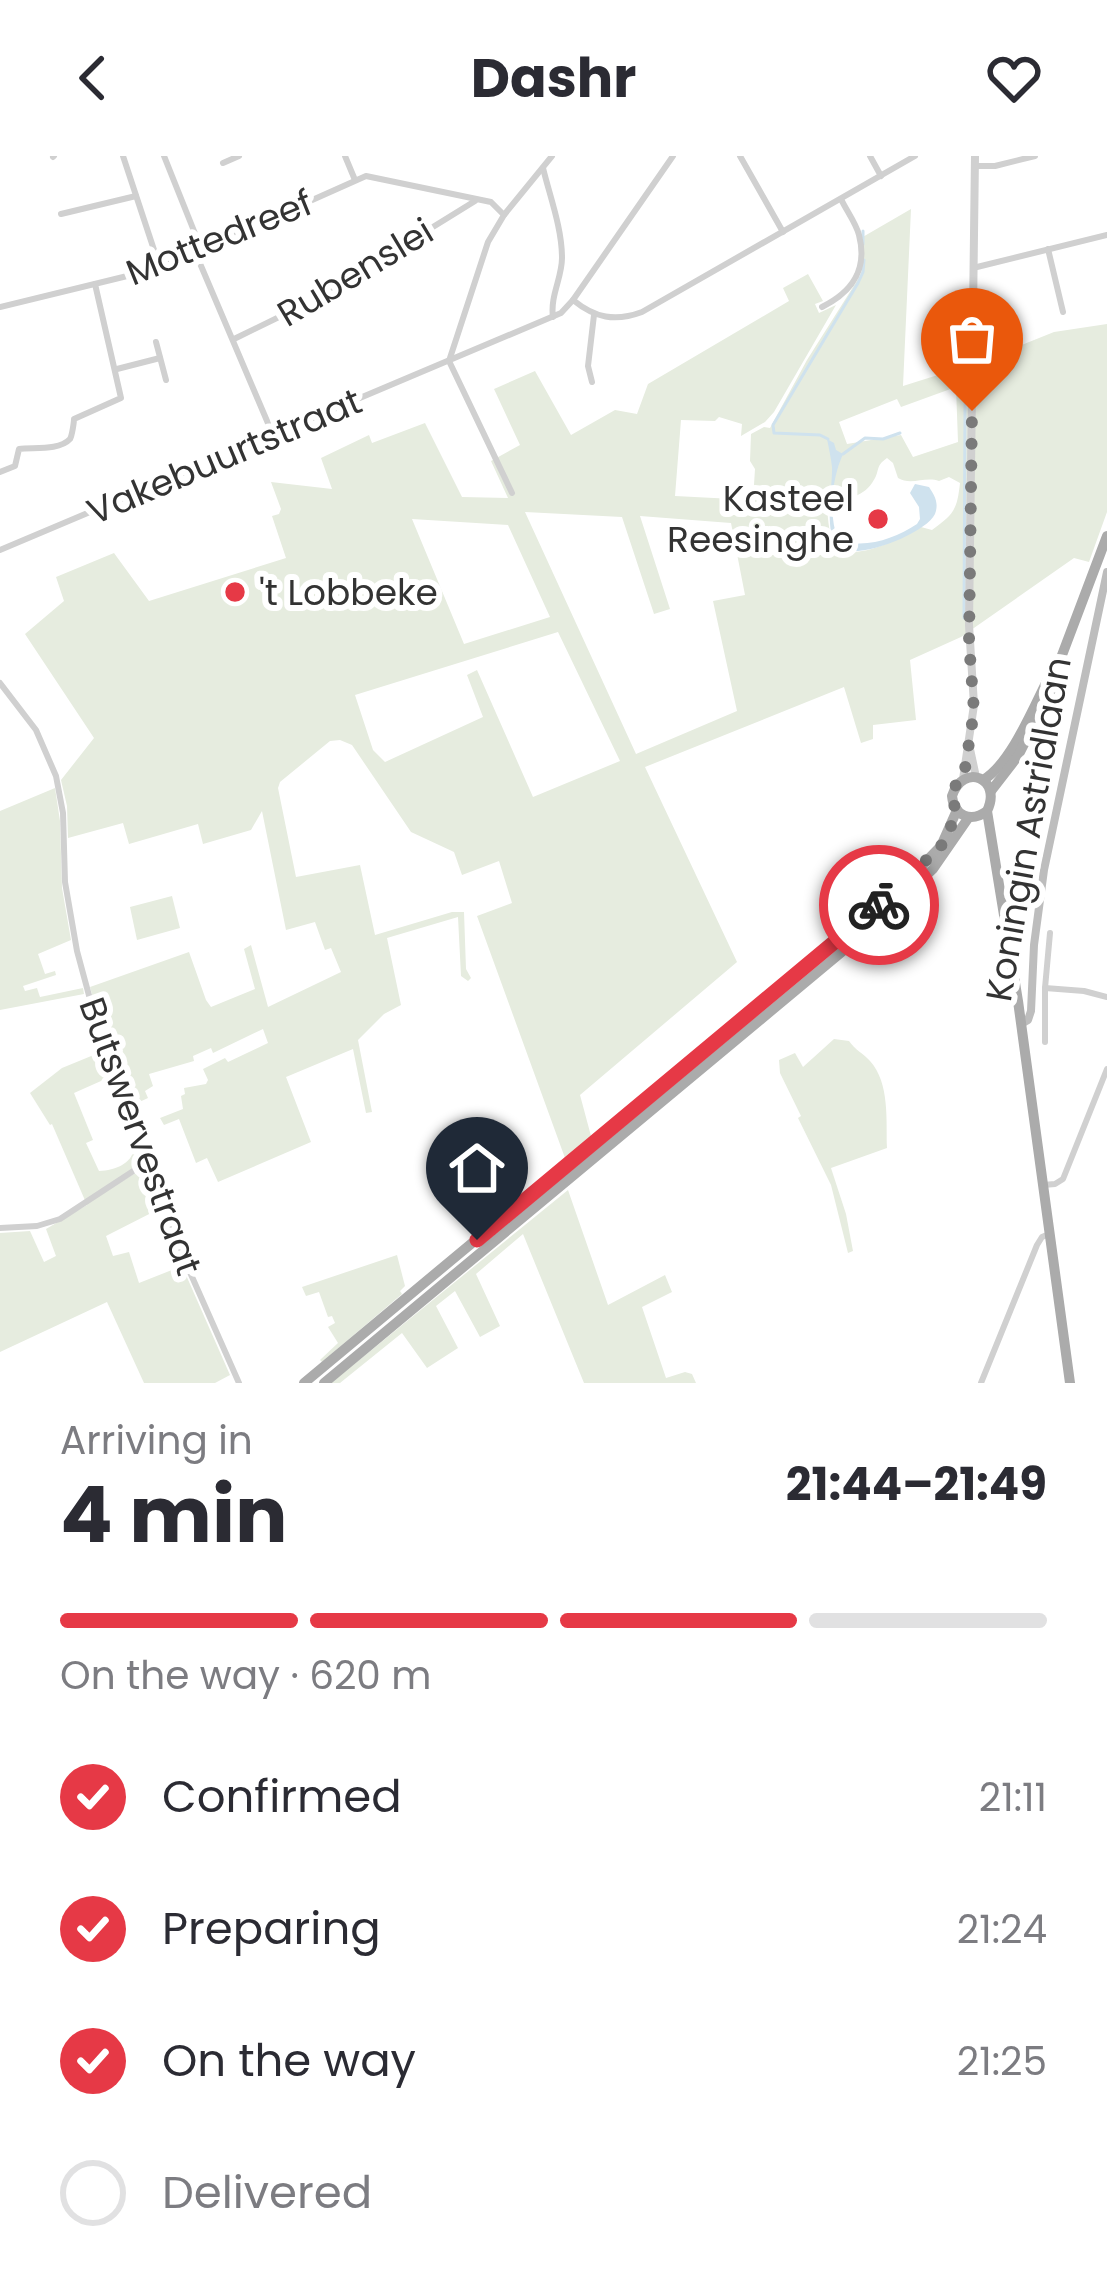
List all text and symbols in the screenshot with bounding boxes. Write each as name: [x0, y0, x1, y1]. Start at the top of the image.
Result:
text: Dashr: [471, 40, 636, 116]
icon: back: [60, 45, 126, 111]
icon: heart: [981, 45, 1047, 111]
street label: Mottedreef: [118, 177, 320, 298]
street label: Rubenslei: [268, 206, 443, 339]
pin: [921, 288, 1023, 411]
icon: bag: [939, 306, 1005, 372]
street label: Vakebuurtstraat: [79, 376, 369, 537]
place label: Kasteel Reesinghe: [667, 473, 854, 565]
marker: Kasteel Reesinghe: [865, 506, 891, 532]
place label: 't Lobbeke: [259, 567, 438, 618]
marker: 't Lobbeke: [222, 579, 248, 605]
street label: Koningin Astridlaan: [973, 653, 1084, 1005]
courier: [819, 845, 939, 965]
icon: bike: [846, 872, 912, 938]
street label: Butswervestraat: [67, 990, 214, 1282]
pin: [426, 1117, 528, 1240]
icon: home: [444, 1135, 510, 1201]
text: Arriving in: [60, 1413, 253, 1468]
text: 21:44–21:49: [786, 1453, 1047, 1516]
text: 4 min: [60, 1460, 288, 1569]
text: On the way · 620 m: [60, 1648, 431, 1703]
icon: check: [60, 1764, 126, 1830]
text: Confirmed: [162, 1765, 402, 1828]
text: 21:11: [979, 1770, 1047, 1825]
icon: check: [60, 1896, 126, 1962]
text: Preparing: [162, 1897, 381, 1960]
text: 21:24: [957, 1902, 1047, 1957]
icon: check: [60, 2028, 126, 2094]
text: On the way: [162, 2029, 416, 2092]
text: 21:25: [957, 2034, 1047, 2089]
text: Delivered: [162, 2161, 372, 2224]

